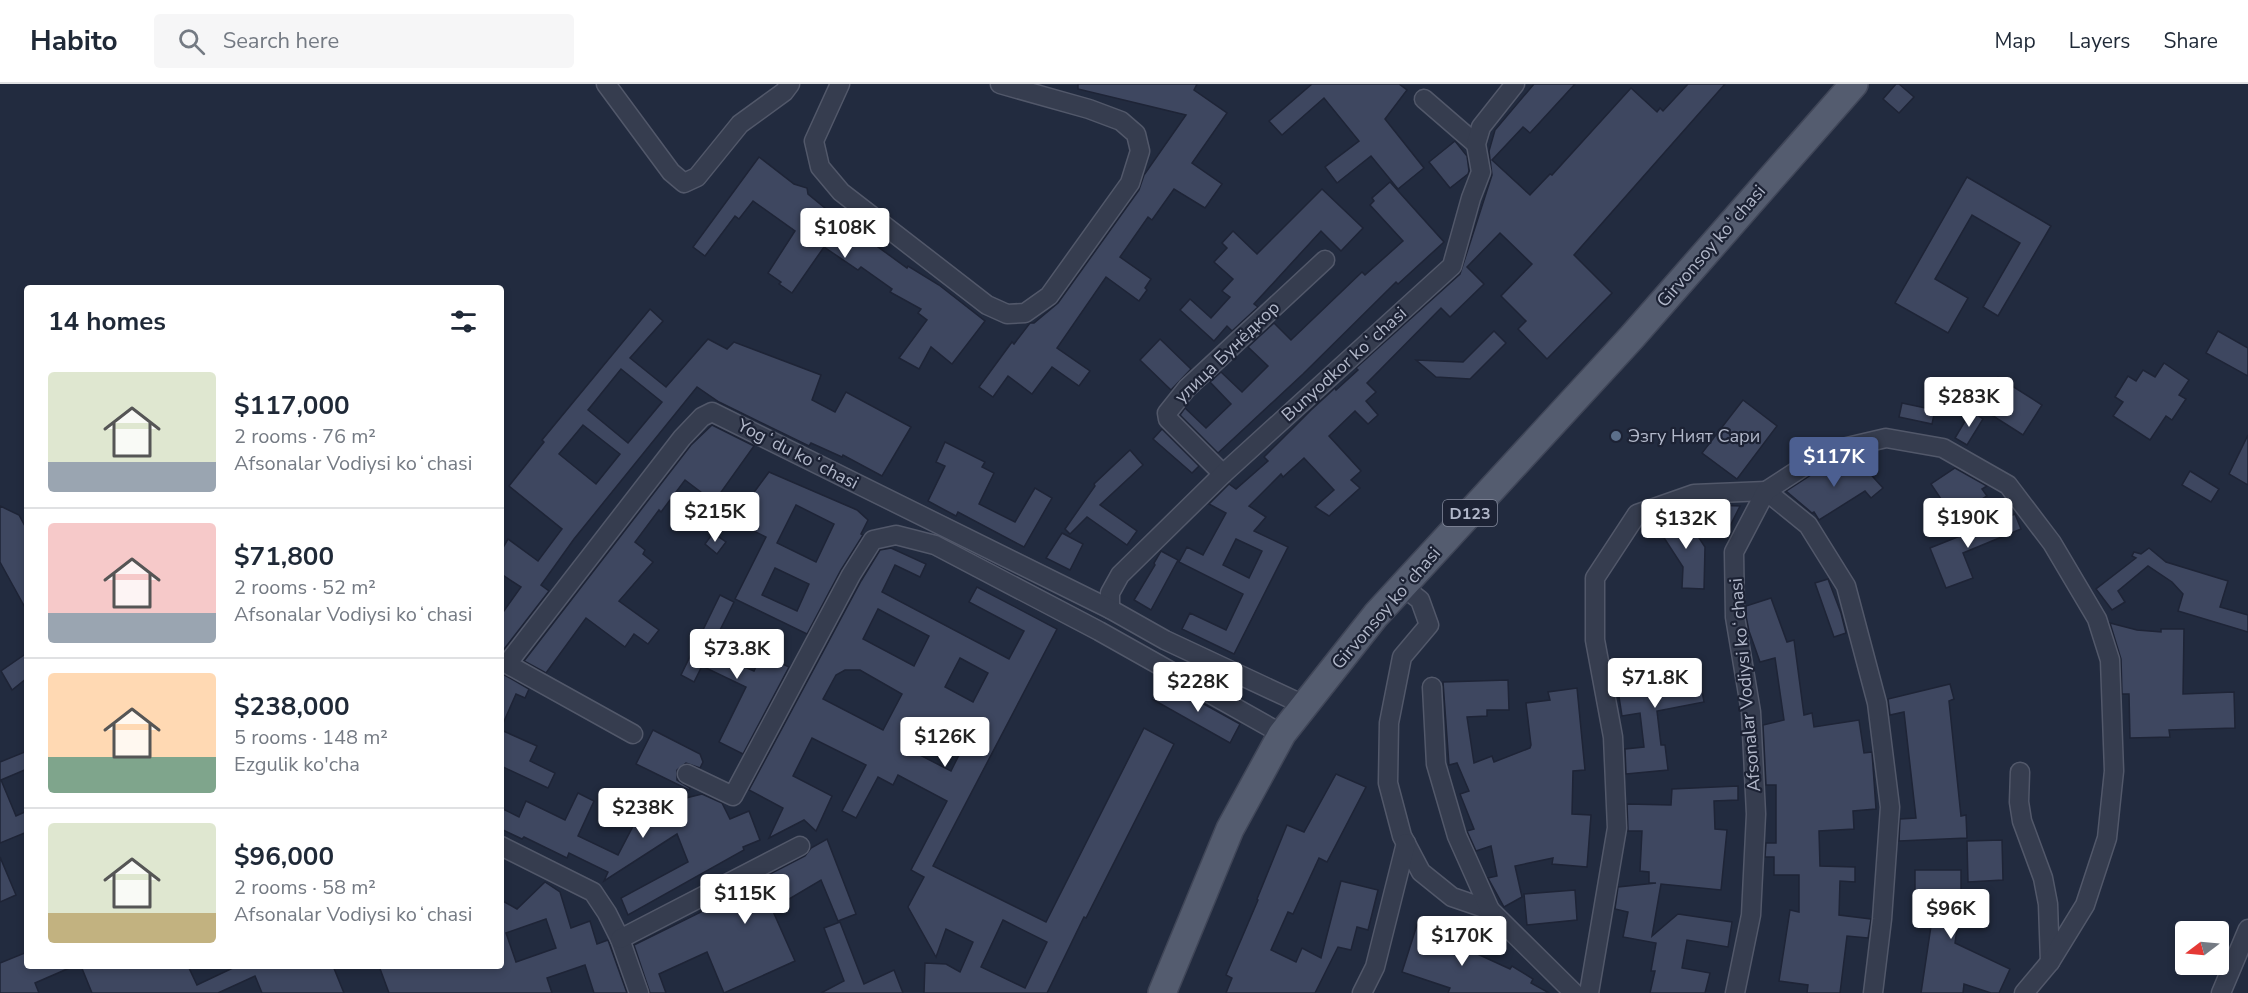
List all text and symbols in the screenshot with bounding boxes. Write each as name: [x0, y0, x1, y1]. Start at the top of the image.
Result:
search box: [154, 14, 574, 68]
text: Habito: [30, 22, 118, 60]
icon: search: [175, 25, 208, 58]
text: Search here: [223, 26, 339, 56]
text: Map: [1994, 27, 2036, 55]
text: Layers: [2069, 27, 2130, 55]
text: Share: [2163, 27, 2218, 55]
street label: Girvonsoy koʻchasi: [1651, 180, 1771, 312]
pin: $108K: [803, 208, 887, 259]
text: $108K: [814, 214, 876, 241]
street label: улица Бунёдкор: [1169, 296, 1285, 408]
street label: Bunyodkor koʻchasi: [1276, 301, 1412, 427]
text: 14 homes: [48, 304, 166, 339]
icon: filters: [447, 305, 480, 338]
pin: $283K: [1927, 377, 2011, 428]
text: $283K: [1938, 383, 2000, 410]
text: $117,000: [234, 388, 350, 423]
icon: home: [96, 396, 168, 468]
street label: Yogʻdu koʻchasi: [732, 413, 863, 495]
text: 2 rooms · 76 m²: [234, 423, 376, 450]
place label: Эзгу Ният Сари: [1628, 424, 1760, 448]
marker: Эзгу Ният Сари: [1609, 429, 1623, 443]
pin: $117K: [1792, 437, 1876, 488]
text: $117K: [1803, 443, 1865, 470]
text: Afsonalar Vodiysi koʻchasi: [234, 450, 472, 477]
pin: $215K: [673, 492, 757, 543]
text: $215K: [684, 498, 746, 525]
pin: $190K: [1926, 498, 2010, 549]
pin: $132K: [1644, 499, 1728, 550]
road number: D123: [1443, 500, 1497, 526]
text: $190K: [1937, 504, 1999, 531]
text: $132K: [1655, 505, 1717, 532]
text: $71,800: [234, 539, 334, 574]
street label: Girvonsoy koʻchasi: [1326, 542, 1446, 674]
icon: home: [96, 547, 168, 619]
text: 2 rooms · 52 m²: [234, 574, 376, 601]
street label: Afsonalar Vodiysi koʻchasi: [1724, 577, 1766, 793]
text: Afsonalar Vodiysi koʻchasi: [234, 601, 472, 628]
pin: $73.8K: [688, 629, 786, 680]
text: $73.8K: [704, 635, 770, 662]
pin: $71.8K: [1606, 658, 1704, 709]
pin: $228K: [1156, 662, 1240, 713]
text: $71.8K: [1622, 664, 1688, 691]
text: $228K: [1167, 668, 1229, 695]
text: $238,000: [234, 689, 350, 724]
icon: home: [96, 697, 168, 769]
pin: $126K: [903, 717, 987, 768]
text: $126K: [914, 723, 976, 750]
text: 5 rooms · 148 m²: [234, 724, 388, 751]
text: Ezgulik ko'cha: [234, 751, 360, 778]
pin: $238K: [601, 788, 685, 839]
text: $238K: [612, 794, 674, 821]
text: $96,000: [234, 839, 334, 874]
icon: home: [96, 847, 168, 919]
text: 2 rooms · 58 m²: [234, 874, 376, 901]
pin: $115K: [703, 874, 787, 925]
text: $115K: [714, 880, 776, 907]
pin: $96K: [1915, 889, 1987, 940]
text: $96K: [1926, 895, 1976, 922]
text: Afsonalar Vodiysi koʻchasi: [234, 901, 472, 928]
pin: $170K: [1420, 916, 1504, 967]
north arrow: [2175, 921, 2229, 975]
map controls: [2175, 921, 2229, 975]
text: $170K: [1431, 922, 1493, 949]

